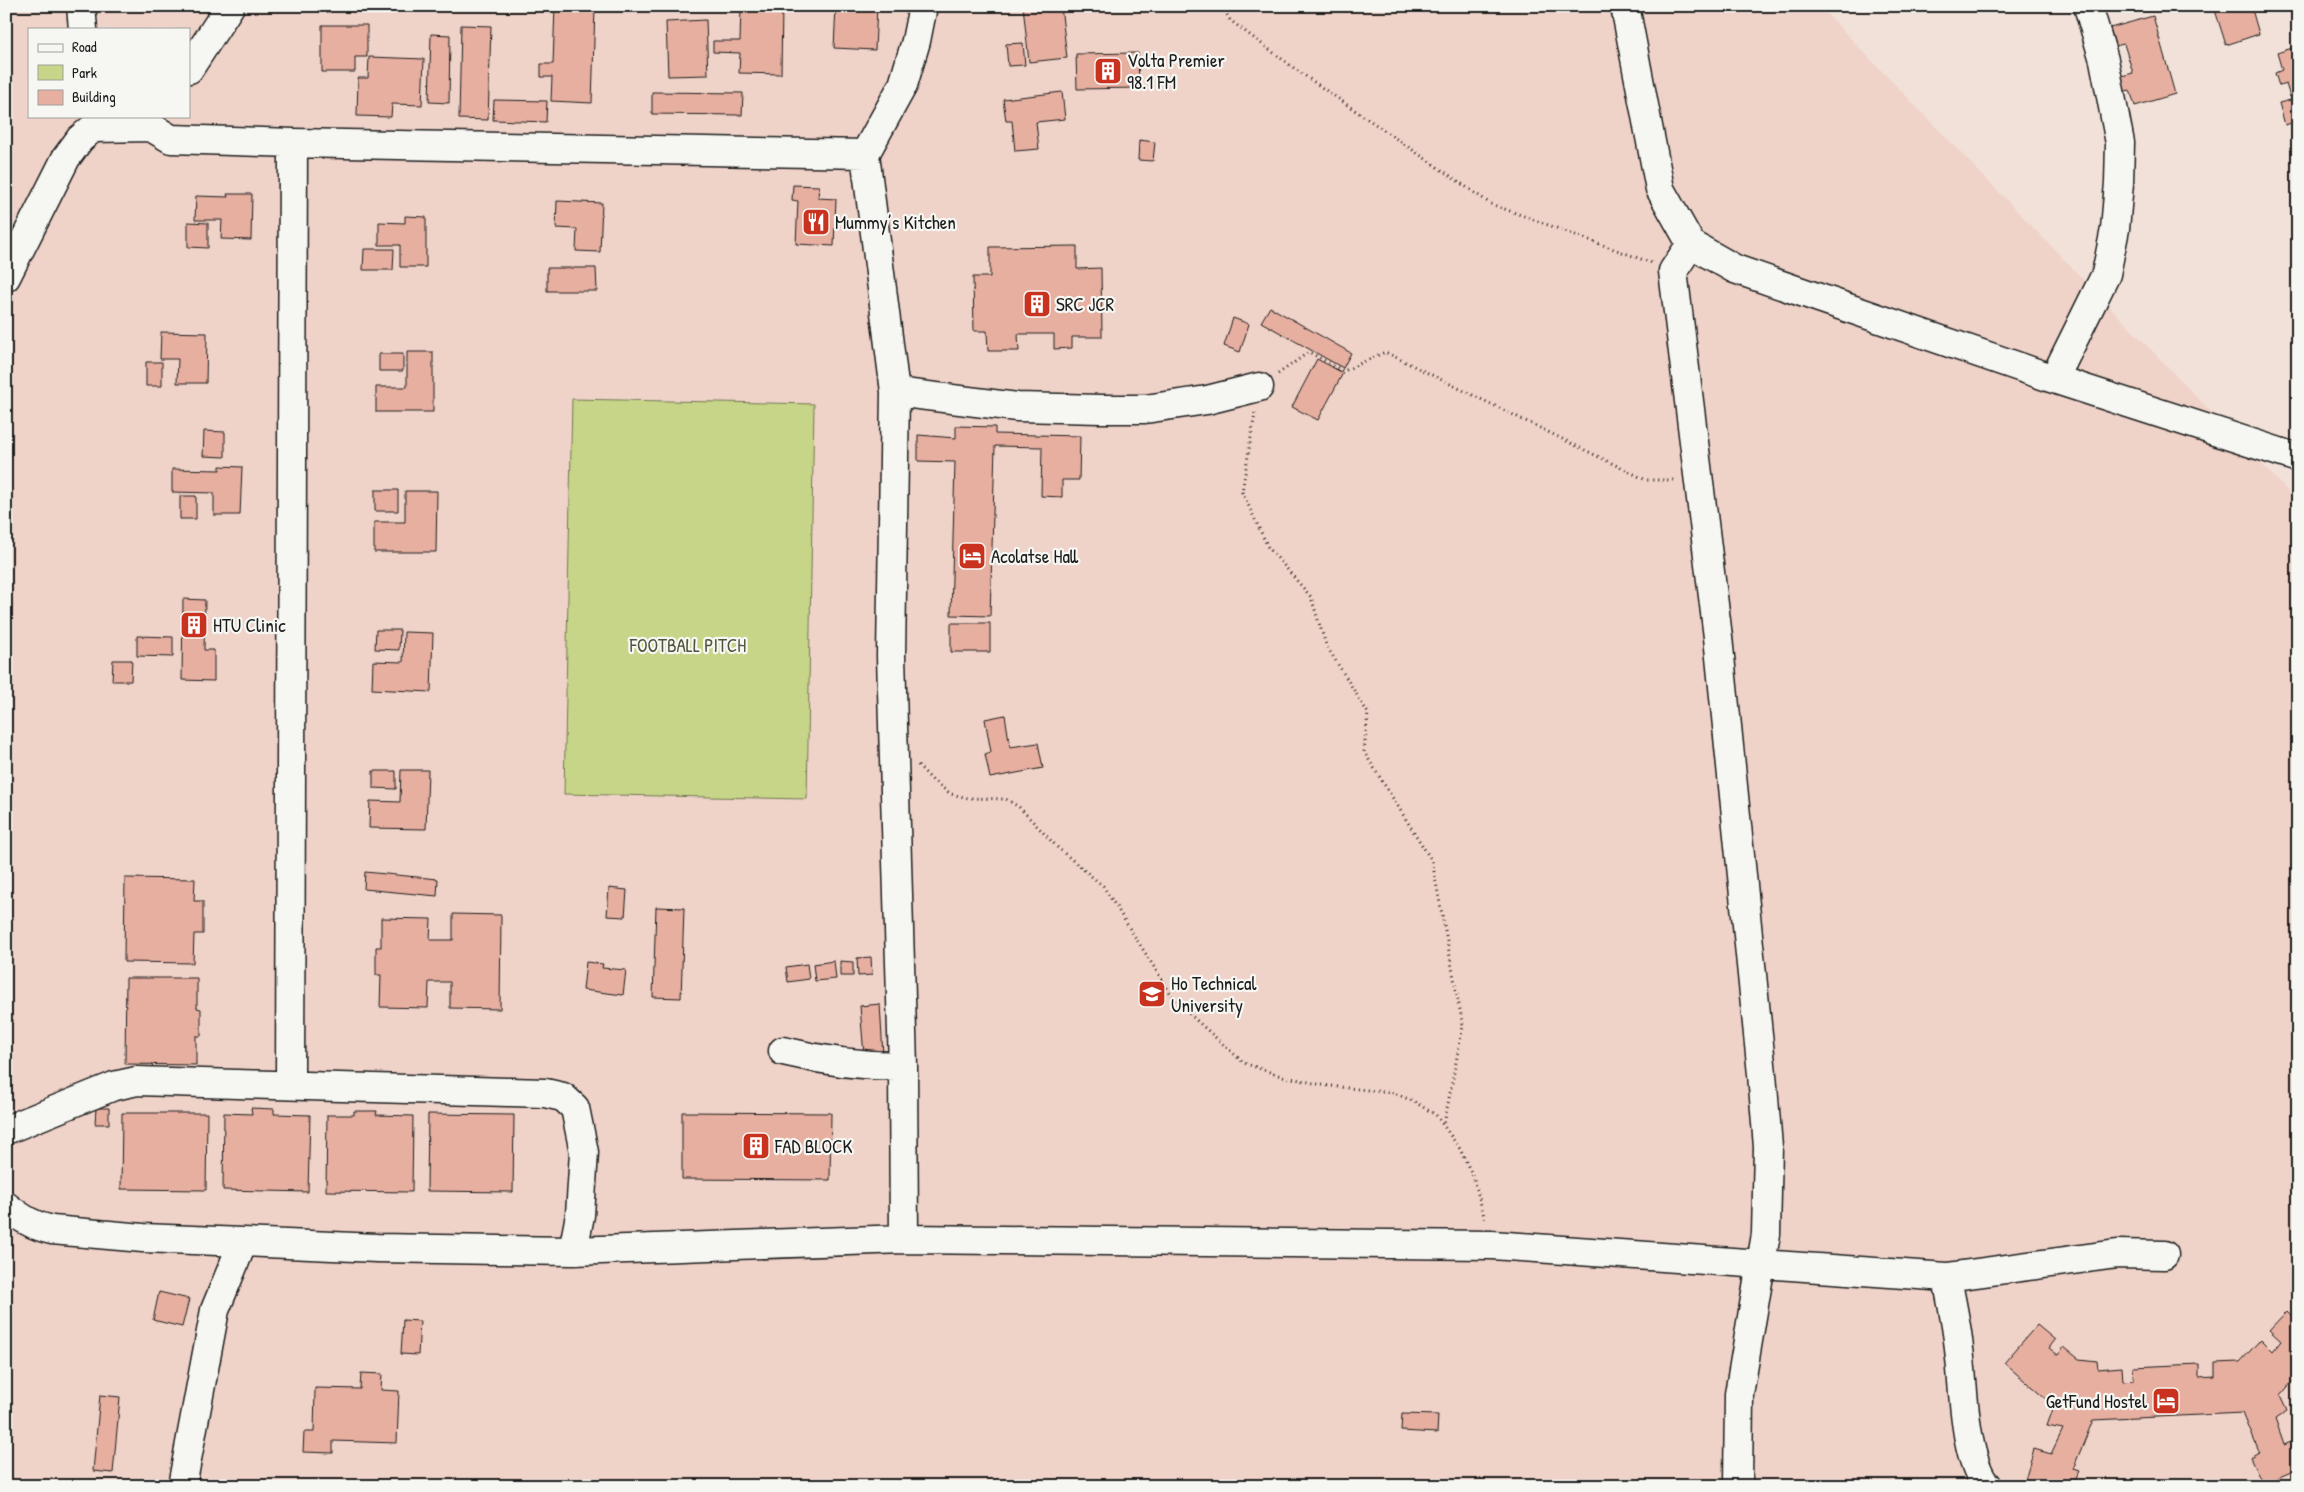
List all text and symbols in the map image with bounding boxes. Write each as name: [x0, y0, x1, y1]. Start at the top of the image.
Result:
legend: [28, 28, 190, 118]
text: Road: [72, 36, 97, 57]
place label: Volta Premier 98.1 FM: [1127, 47, 1225, 95]
building icon: Volta Premier 98.1 FM: [1093, 56, 1123, 86]
text: Park: [72, 62, 97, 83]
text: Building: [72, 86, 116, 107]
restaurant icon: Mummy’s Kitchen: [801, 207, 831, 237]
place label: Mummy’s Kitchen: [835, 209, 956, 235]
building icon: SRC JCR: [1022, 289, 1052, 319]
place label: SRC JCR: [1056, 291, 1115, 317]
hotel icon: Acolatse Hall: [957, 541, 987, 571]
place label: Acolatse Hall: [991, 543, 1079, 569]
building icon: HTU Clinic: [179, 610, 209, 640]
place label: HTU Clinic: [213, 612, 286, 638]
park label: FOOTBALL PITCH: [629, 632, 746, 658]
place label: Ho Technical University: [1171, 970, 1257, 1018]
school or university icon: Ho Technical University: [1137, 979, 1167, 1009]
building icon: FAD BLOCK: [741, 1131, 771, 1161]
place label: FAD BLOCK: [774, 1133, 852, 1159]
hotel icon: GetFund Hostel: [2151, 1386, 2181, 1416]
place label: GetFund Hostel: [2046, 1388, 2148, 1414]

